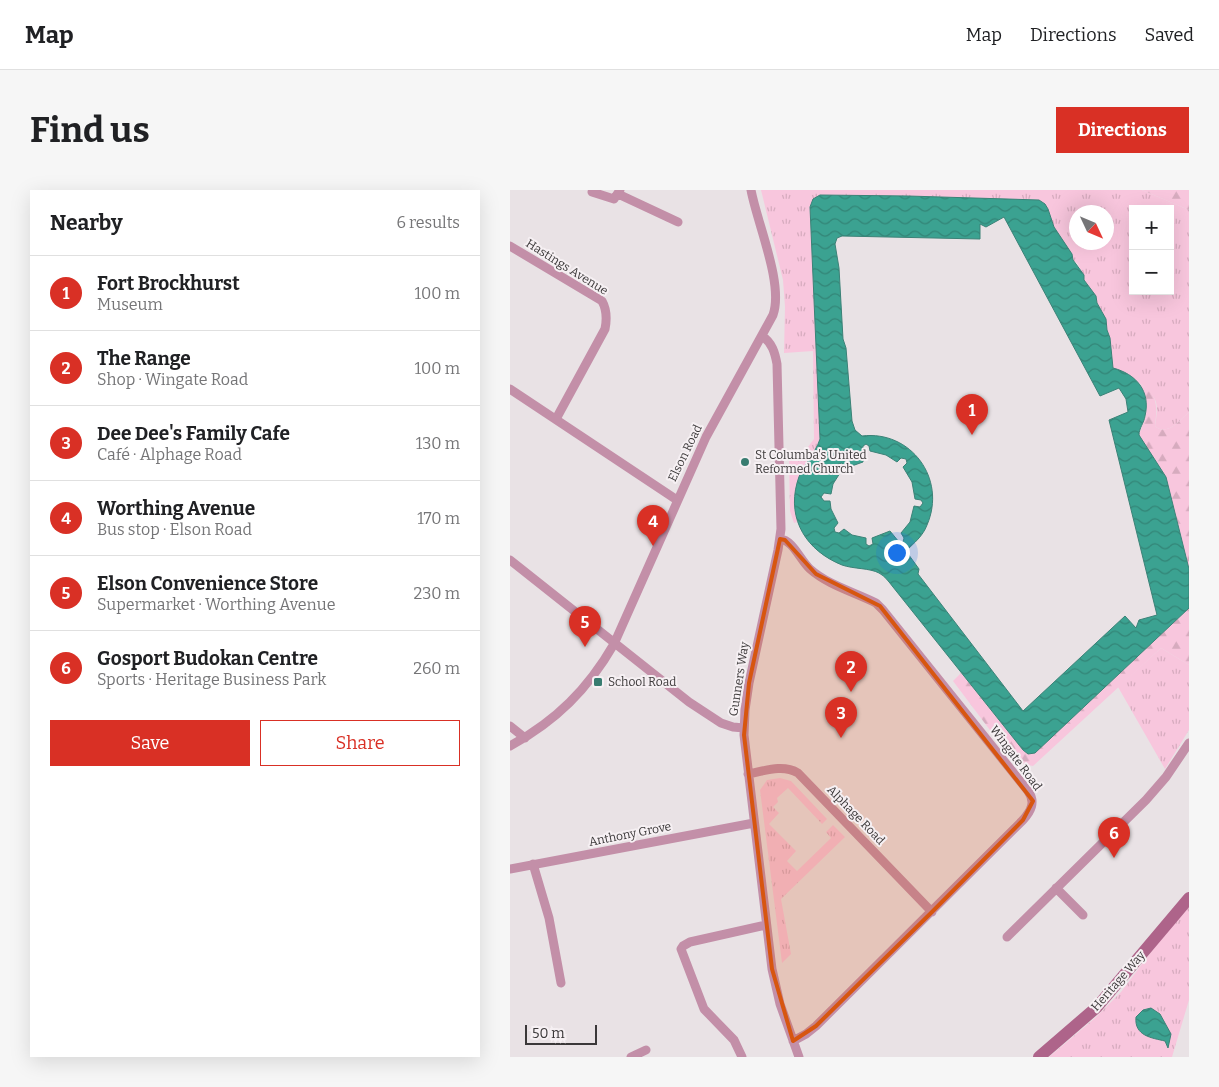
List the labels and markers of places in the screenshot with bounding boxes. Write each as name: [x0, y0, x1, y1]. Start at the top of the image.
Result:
pin: 1: [956, 394, 988, 435]
place label: St Columba's United Reformed Church: [755, 448, 867, 476]
marker: St Columba's United Reformed Church: [739, 456, 751, 468]
pin: 4: [637, 505, 669, 546]
pin: 5: [569, 606, 601, 647]
pin: 2: [835, 651, 867, 692]
place label: School Road: [608, 675, 676, 689]
marker: School Road: [592, 676, 604, 688]
pin: 3: [825, 697, 857, 738]
pin: 6: [1098, 817, 1130, 858]

